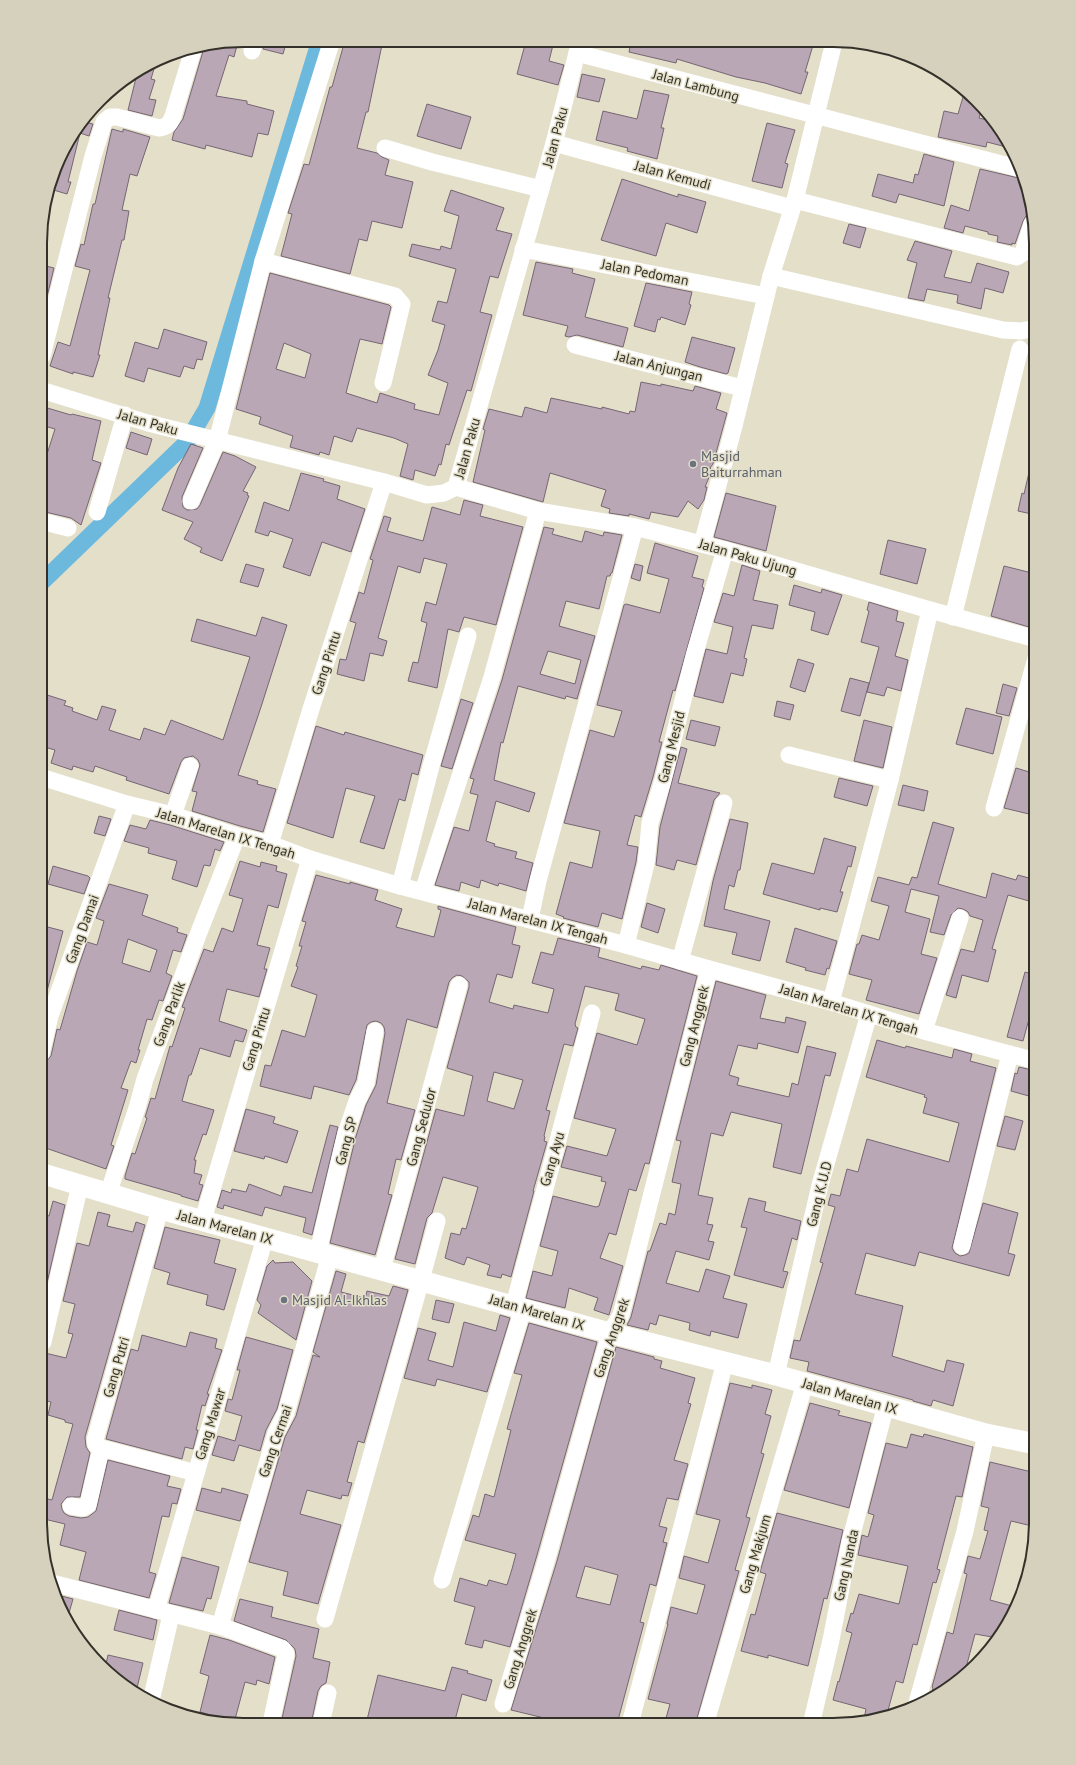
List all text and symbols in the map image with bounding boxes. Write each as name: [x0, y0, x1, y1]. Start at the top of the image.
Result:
street label: Jalan Lambung: [650, 65, 741, 105]
street label: Jalan Paku: [538, 105, 572, 170]
street label: Jalan Kemudi: [632, 156, 713, 194]
street label: Jalan Pedoman: [599, 254, 690, 289]
street label: Jalan Anjungan: [612, 346, 705, 386]
street label: Jalan Paku: [115, 405, 180, 439]
street label: Jalan Paku: [450, 416, 484, 481]
place label: Masjid Baiturrahman: [701, 447, 782, 481]
marker: Masjid Baiturrahman: [688, 459, 698, 469]
street label: Jalan Paku Ujung: [696, 534, 799, 580]
street label: Gang Pintu: [307, 629, 345, 697]
street label: Gang Mesjid: [653, 709, 689, 785]
street label: Jalan Marelan IX Tengah: [153, 803, 298, 863]
street label: Gang Damai: [61, 892, 103, 966]
street label: Jalan Marelan IX Tengah: [465, 893, 610, 948]
street label: Gang Parlik: [149, 979, 189, 1049]
street label: Jalan Marelan IX Tengah: [776, 979, 921, 1039]
street label: Gang Anggrek: [675, 983, 713, 1069]
street label: Gang Pintu: [238, 1005, 274, 1073]
street label: Gang Sedulor: [402, 1086, 440, 1168]
street label: Gang SP: [331, 1115, 361, 1167]
street label: Gang Ayu: [536, 1130, 568, 1188]
street label: Gang K.U.D: [802, 1159, 836, 1229]
street label: Jalan Marelan IX: [174, 1205, 275, 1249]
street label: Jalan Marelan IX: [486, 1289, 587, 1334]
place label: Masjid Al-Ikhlas: [292, 1291, 387, 1309]
marker: Masjid Al-Ikhlas: [279, 1295, 289, 1305]
street label: Gang Anggrek: [589, 1295, 633, 1380]
street label: Gang Putri: [99, 1334, 133, 1400]
street label: Jalan Marelan IX: [799, 1373, 900, 1418]
street label: Gang Mawar: [191, 1386, 230, 1462]
street label: Gang Cermai: [254, 1402, 296, 1480]
street label: Gang Makjum: [735, 1512, 775, 1596]
street label: Gang Nanda: [830, 1527, 862, 1603]
street label: Gang Anggrek: [499, 1606, 541, 1692]

